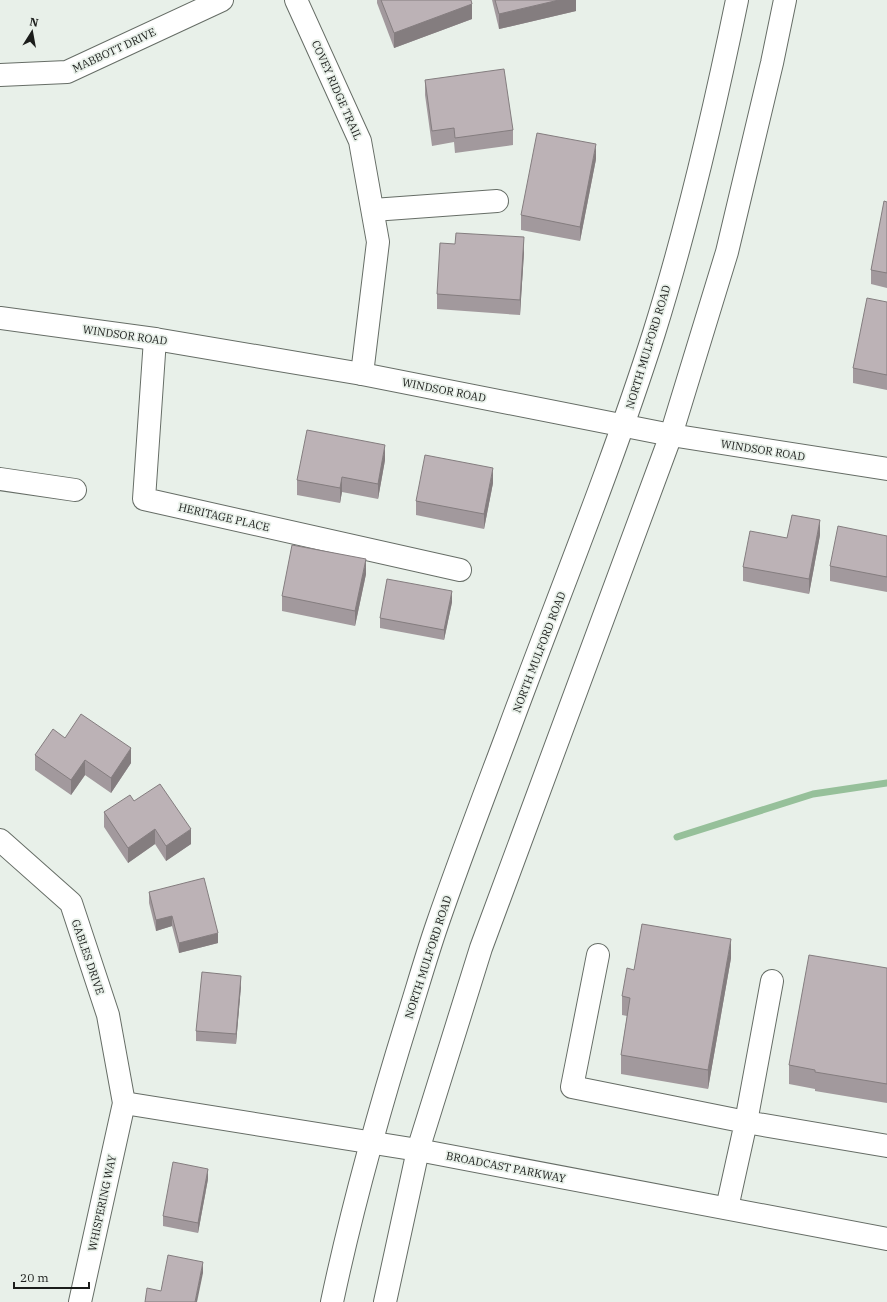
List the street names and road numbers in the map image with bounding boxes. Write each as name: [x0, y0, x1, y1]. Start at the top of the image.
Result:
street label: MABBOTT DRIVE: [70, 25, 158, 75]
street label: COVEY RIDGE TRAIL: [309, 38, 365, 142]
street label: NORTH MULFORD ROAD: [623, 283, 674, 411]
street label: WINDSOR ROAD: [82, 322, 168, 348]
street label: WINDSOR ROAD: [401, 375, 487, 405]
street label: WINDSOR ROAD: [720, 436, 806, 464]
street label: HERITAGE PLACE: [177, 500, 271, 534]
street label: NORTH MULFORD ROAD: [509, 589, 569, 715]
street label: NORTH MULFORD ROAD: [401, 893, 455, 1020]
street label: GABLES DRIVE: [69, 918, 107, 996]
street label: BROADCAST PARKWAY: [445, 1149, 567, 1185]
street label: WHISPERING WAY: [85, 1154, 119, 1252]

